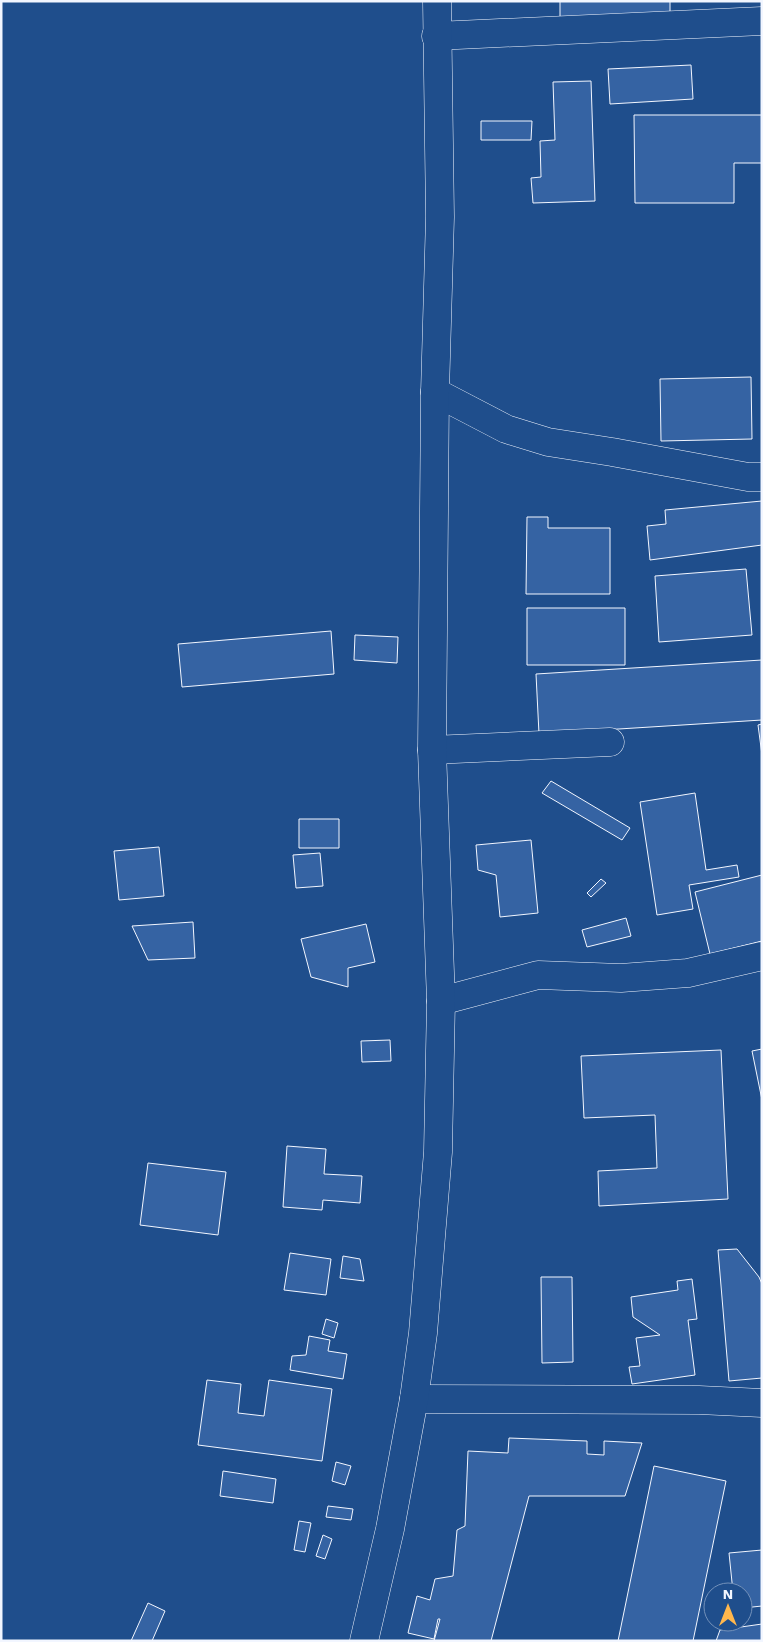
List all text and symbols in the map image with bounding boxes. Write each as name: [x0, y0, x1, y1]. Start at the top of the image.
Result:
north arrow: [703, 1582, 753, 1632]
text: N: [723, 1586, 733, 1602]

